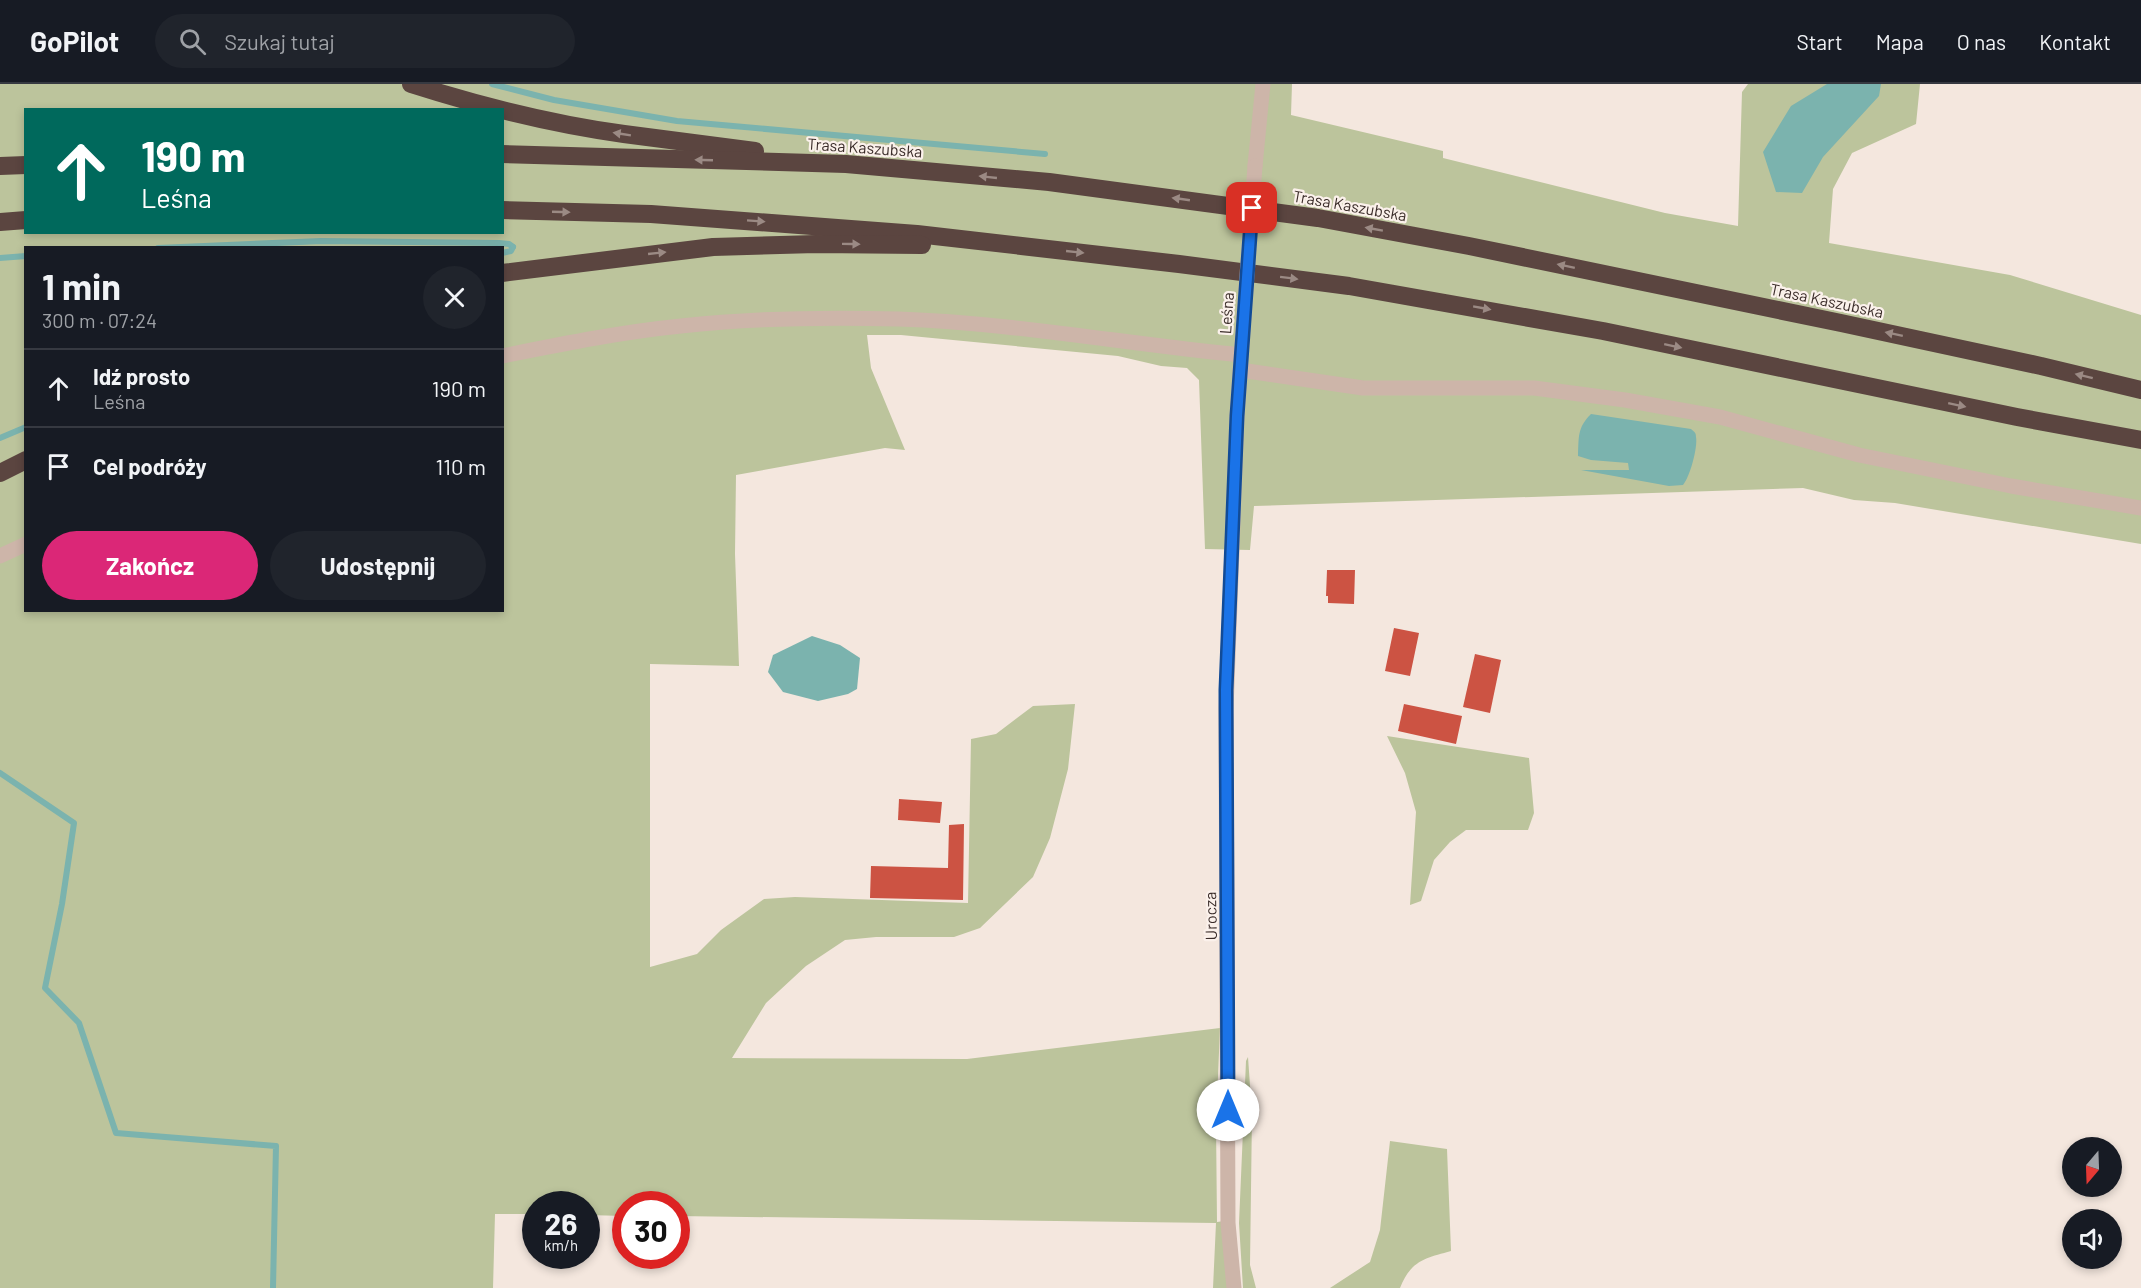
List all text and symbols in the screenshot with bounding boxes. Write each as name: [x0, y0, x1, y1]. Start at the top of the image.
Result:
search box: [155, 14, 575, 68]
text: GoPilot: [30, 24, 119, 58]
icon: search: [176, 25, 209, 58]
text: Szukaj tutaj: [224, 28, 335, 54]
text: Start: [1796, 29, 1843, 54]
text: Mapa: [1876, 29, 1924, 54]
text: O nas: [1957, 29, 2006, 54]
text: Kontakt: [2039, 29, 2111, 54]
one-way arrow: [612, 129, 631, 138]
text: 190 m: [141, 130, 246, 180]
icon: ahead: [42, 132, 120, 210]
street label: Trasa Kaszubska: [807, 134, 923, 160]
one-way arrow: [694, 155, 713, 164]
one-way arrow: [978, 172, 997, 182]
text: Leśna: [141, 181, 212, 213]
pin: [1226, 182, 1277, 233]
street label: Trasa Kaszubska: [1292, 186, 1408, 224]
icon: arrive: [1235, 191, 1268, 224]
one-way arrow: [1172, 194, 1191, 203]
one-way arrow: [551, 207, 570, 216]
one-way arrow: [746, 216, 765, 226]
one-way arrow: [1364, 224, 1383, 233]
one-way arrow: [842, 240, 861, 249]
one-way arrow: [1065, 247, 1084, 257]
one-way arrow: [647, 248, 666, 258]
one-way arrow: [1556, 261, 1575, 270]
text: 1 min: [42, 264, 121, 307]
button: close: [423, 266, 486, 329]
one-way arrow: [1280, 273, 1299, 282]
street label: Trasa Kaszubska: [1769, 279, 1885, 321]
street label: Leśna: [1215, 291, 1237, 335]
one-way arrow: [1472, 304, 1491, 313]
text: 300 m · 07:24: [42, 308, 157, 332]
one-way arrow: [1884, 329, 1903, 338]
one-way arrow: [1664, 342, 1683, 351]
text: Idź prosto: [93, 363, 190, 389]
one-way arrow: [2075, 371, 2093, 381]
icon: ahead: [42, 372, 75, 405]
text: 190 m: [432, 375, 486, 401]
text: Leśna: [93, 389, 146, 413]
one-way arrow: [1948, 401, 1967, 410]
icon: arrive: [42, 450, 75, 483]
text: Cel podróży: [93, 453, 207, 479]
text: 110 m: [436, 453, 486, 479]
button: Zakończ: [42, 531, 258, 600]
button: Udostępnij: [270, 531, 486, 600]
street label: Urocza: [1200, 892, 1220, 940]
position arrow: [1196, 1078, 1260, 1142]
north arrow: [2062, 1137, 2122, 1197]
map controls: [2062, 1137, 2122, 1269]
speed limit sign: 30: [612, 1191, 690, 1269]
text: 26: [545, 1205, 577, 1241]
button: sound: [2062, 1209, 2122, 1269]
text: km/h: [544, 1236, 578, 1254]

